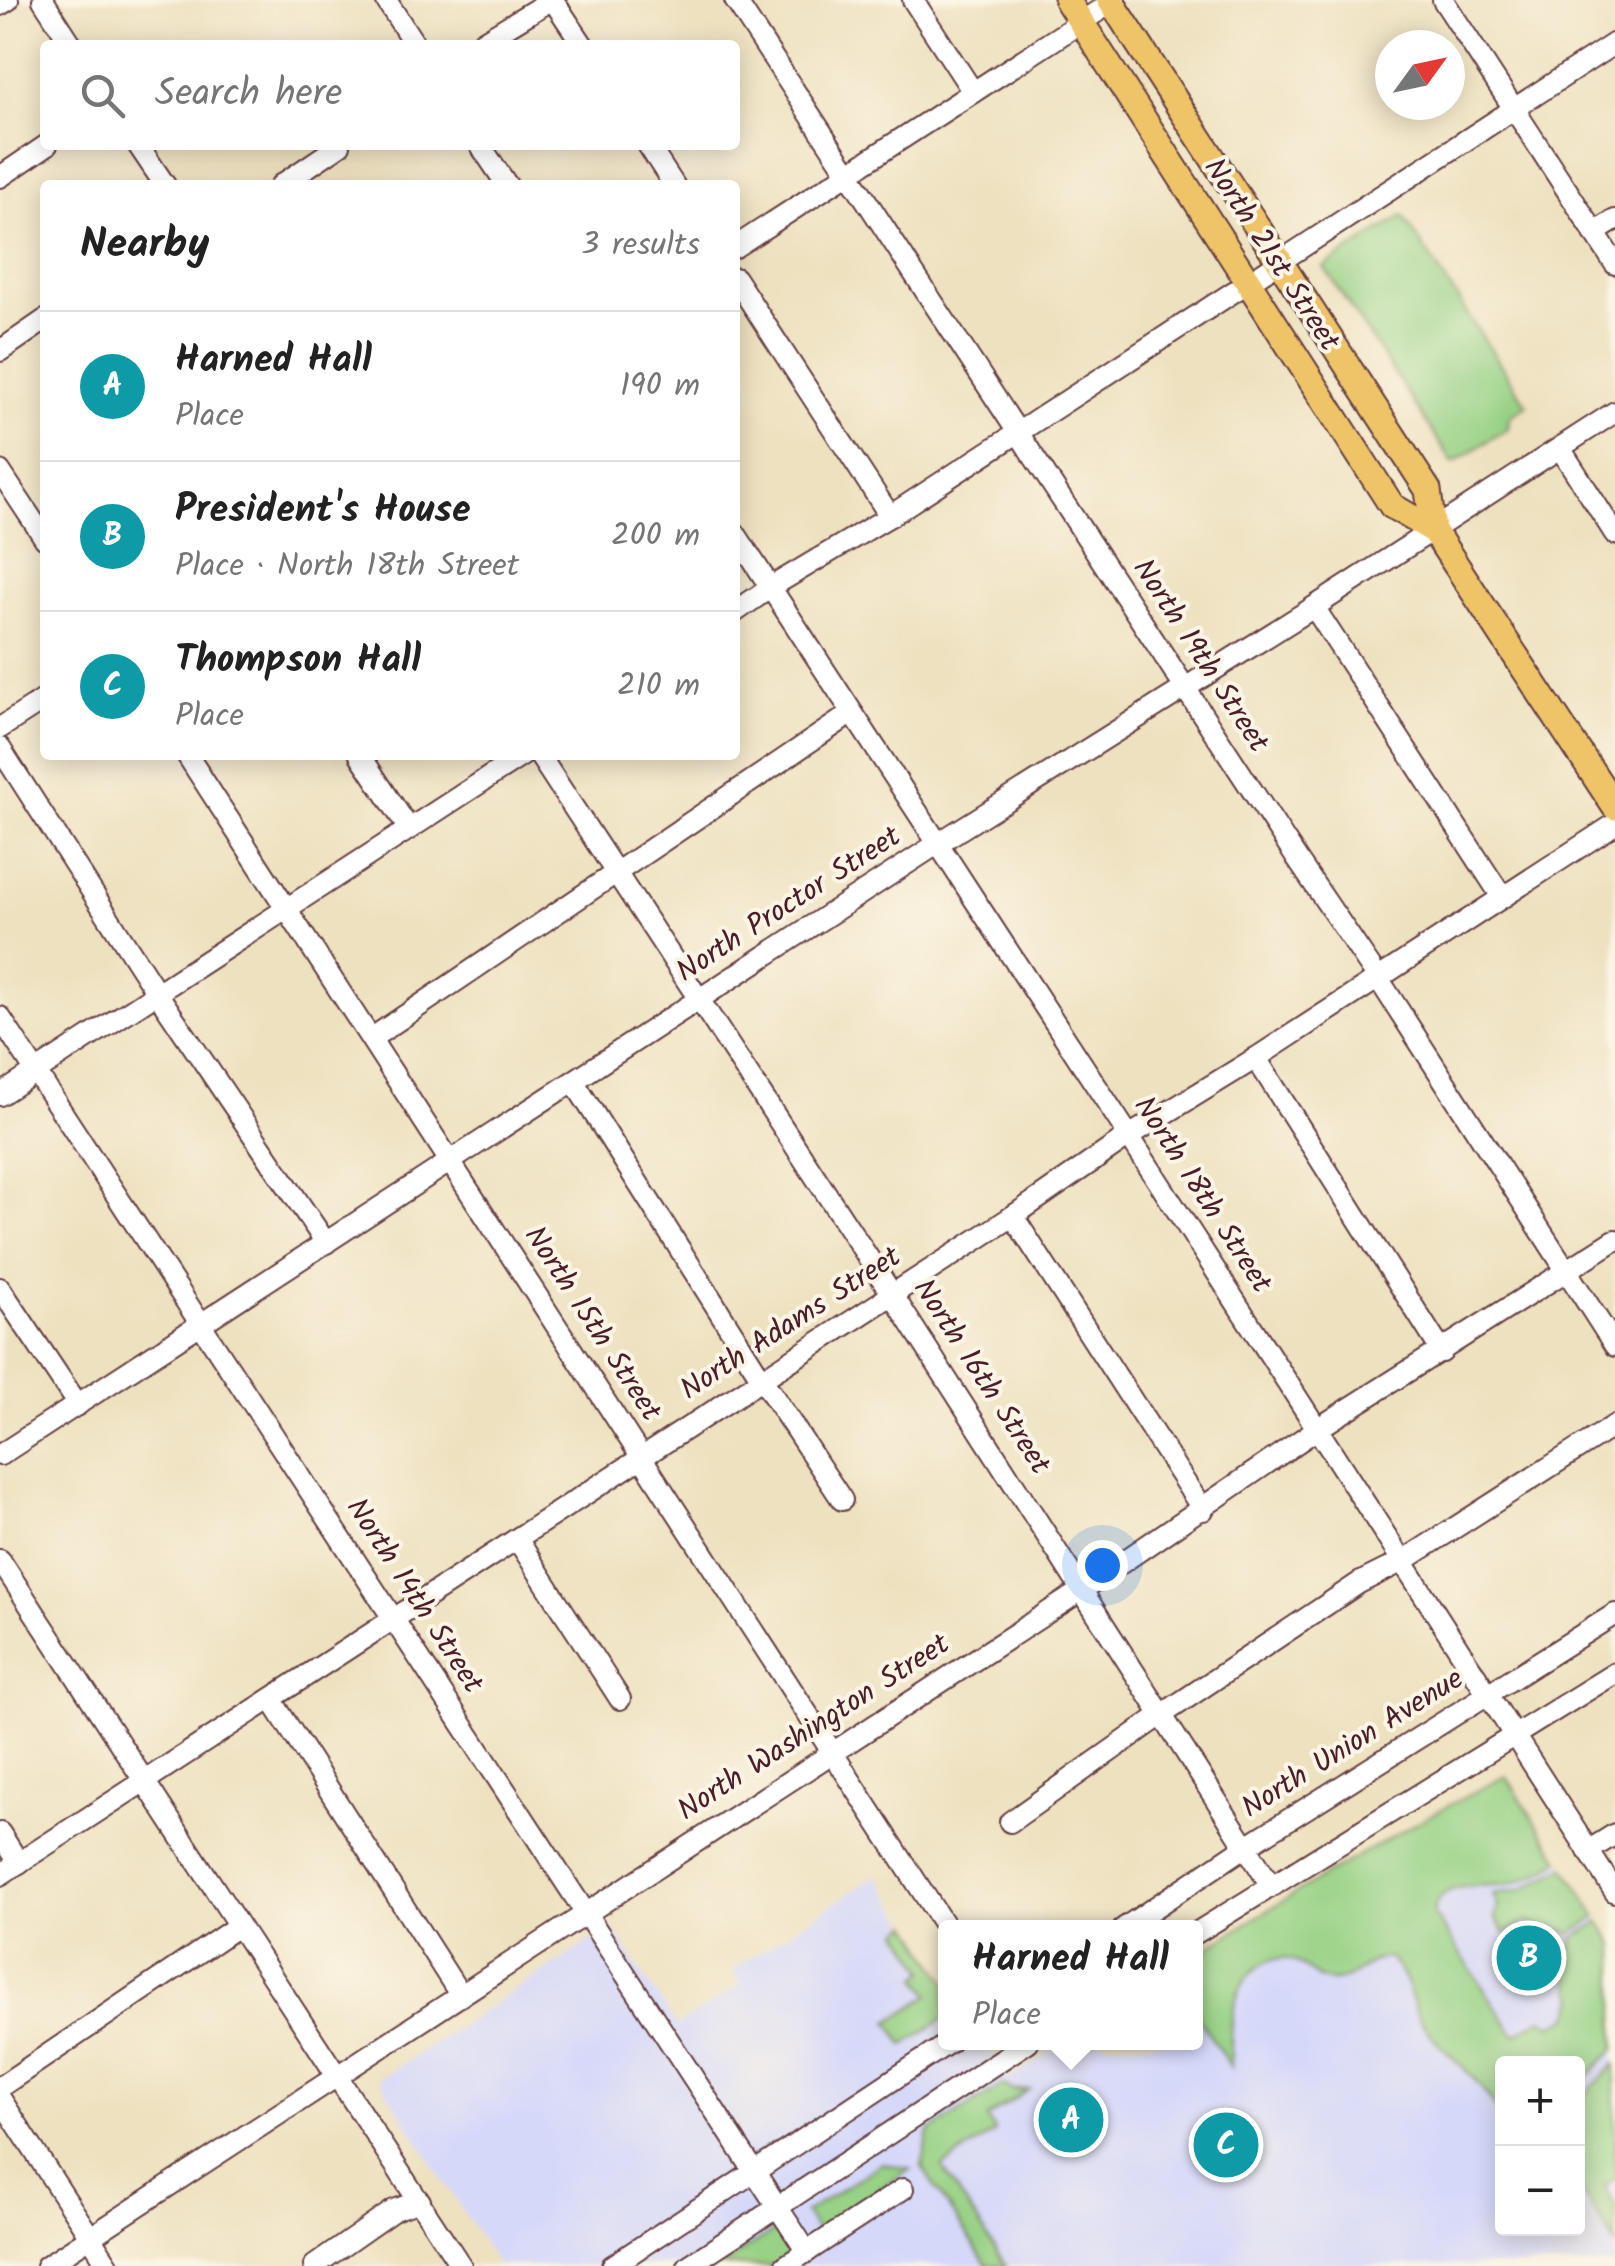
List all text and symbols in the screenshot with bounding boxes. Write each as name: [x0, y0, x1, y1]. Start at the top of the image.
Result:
north arrow: [1375, 30, 1465, 120]
search box: [40, 40, 740, 150]
text: Search here: [155, 65, 342, 125]
icon: search: [75, 68, 130, 123]
street label: North 21st Street: [1190, 148, 1352, 362]
text: Nearby: [80, 212, 209, 279]
text: 3 results: [581, 220, 700, 271]
text: Harned Hall: [175, 331, 372, 391]
text: A: [102, 361, 123, 412]
text: 190 m: [620, 361, 700, 412]
text: Place: [175, 391, 244, 442]
text: President's House: [175, 481, 471, 541]
text: B: [103, 511, 122, 562]
text: 200 m: [611, 511, 700, 562]
text: Place · North 18th Street: [175, 541, 519, 592]
street label: North 19th Street: [1119, 549, 1281, 763]
text: Thompson Hall: [175, 631, 421, 691]
text: C: [103, 661, 122, 712]
text: 210 m: [617, 661, 700, 712]
text: Place: [175, 691, 244, 742]
street label: North Proctor Street: [667, 814, 911, 996]
street label: North 18th Street: [1120, 1087, 1284, 1304]
street label: North 15th Street: [511, 1217, 674, 1432]
street label: North Adams Street: [671, 1234, 912, 1414]
street label: North 16th Street: [899, 1269, 1063, 1485]
street label: North 14th Street: [333, 1488, 496, 1704]
your location: [1077, 1540, 1128, 1591]
street label: North Washington Street: [668, 1621, 960, 1834]
street label: North Union Avenue: [1232, 1656, 1474, 1832]
popup: [938, 1920, 1203, 2050]
pin: B: [1496, 1920, 1562, 1996]
text: Harned Hall: [972, 1930, 1169, 1990]
text: Place: [972, 1990, 1041, 2041]
map controls: [1495, 2056, 1585, 2236]
button: +: [1495, 2056, 1585, 2146]
pin: A: [1038, 2082, 1104, 2158]
pin: C: [1194, 2108, 1258, 2182]
button: −: [1495, 2146, 1585, 2236]

